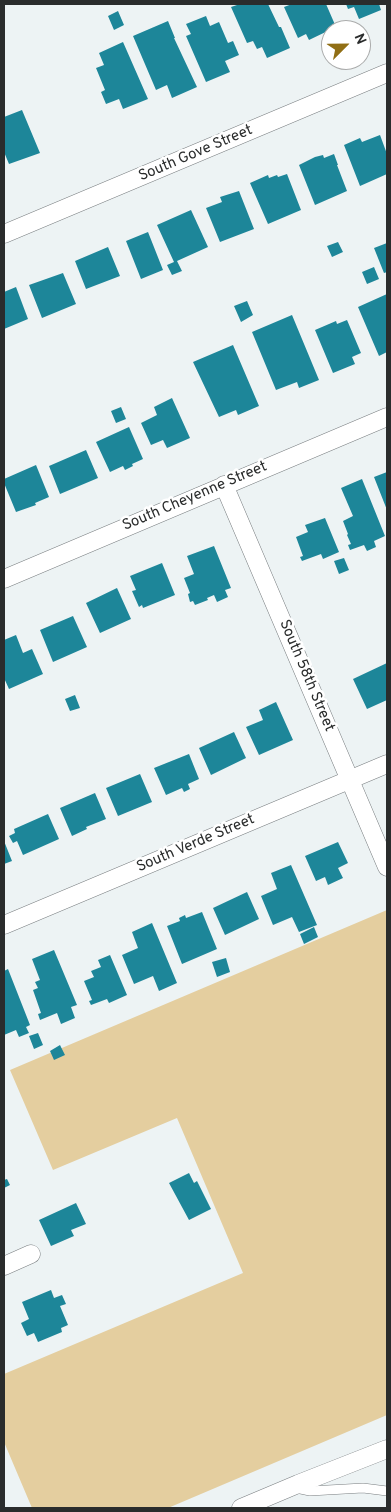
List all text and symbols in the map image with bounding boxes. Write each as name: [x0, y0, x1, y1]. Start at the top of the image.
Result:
north arrow: [321, 20, 371, 70]
text: N: [350, 31, 369, 47]
street label: South Gove Street: [136, 122, 256, 186]
street label: South Cheyenne Street: [120, 458, 270, 536]
street label: South 58th Street: [274, 617, 338, 735]
street label: South Verde Street: [134, 811, 258, 877]

